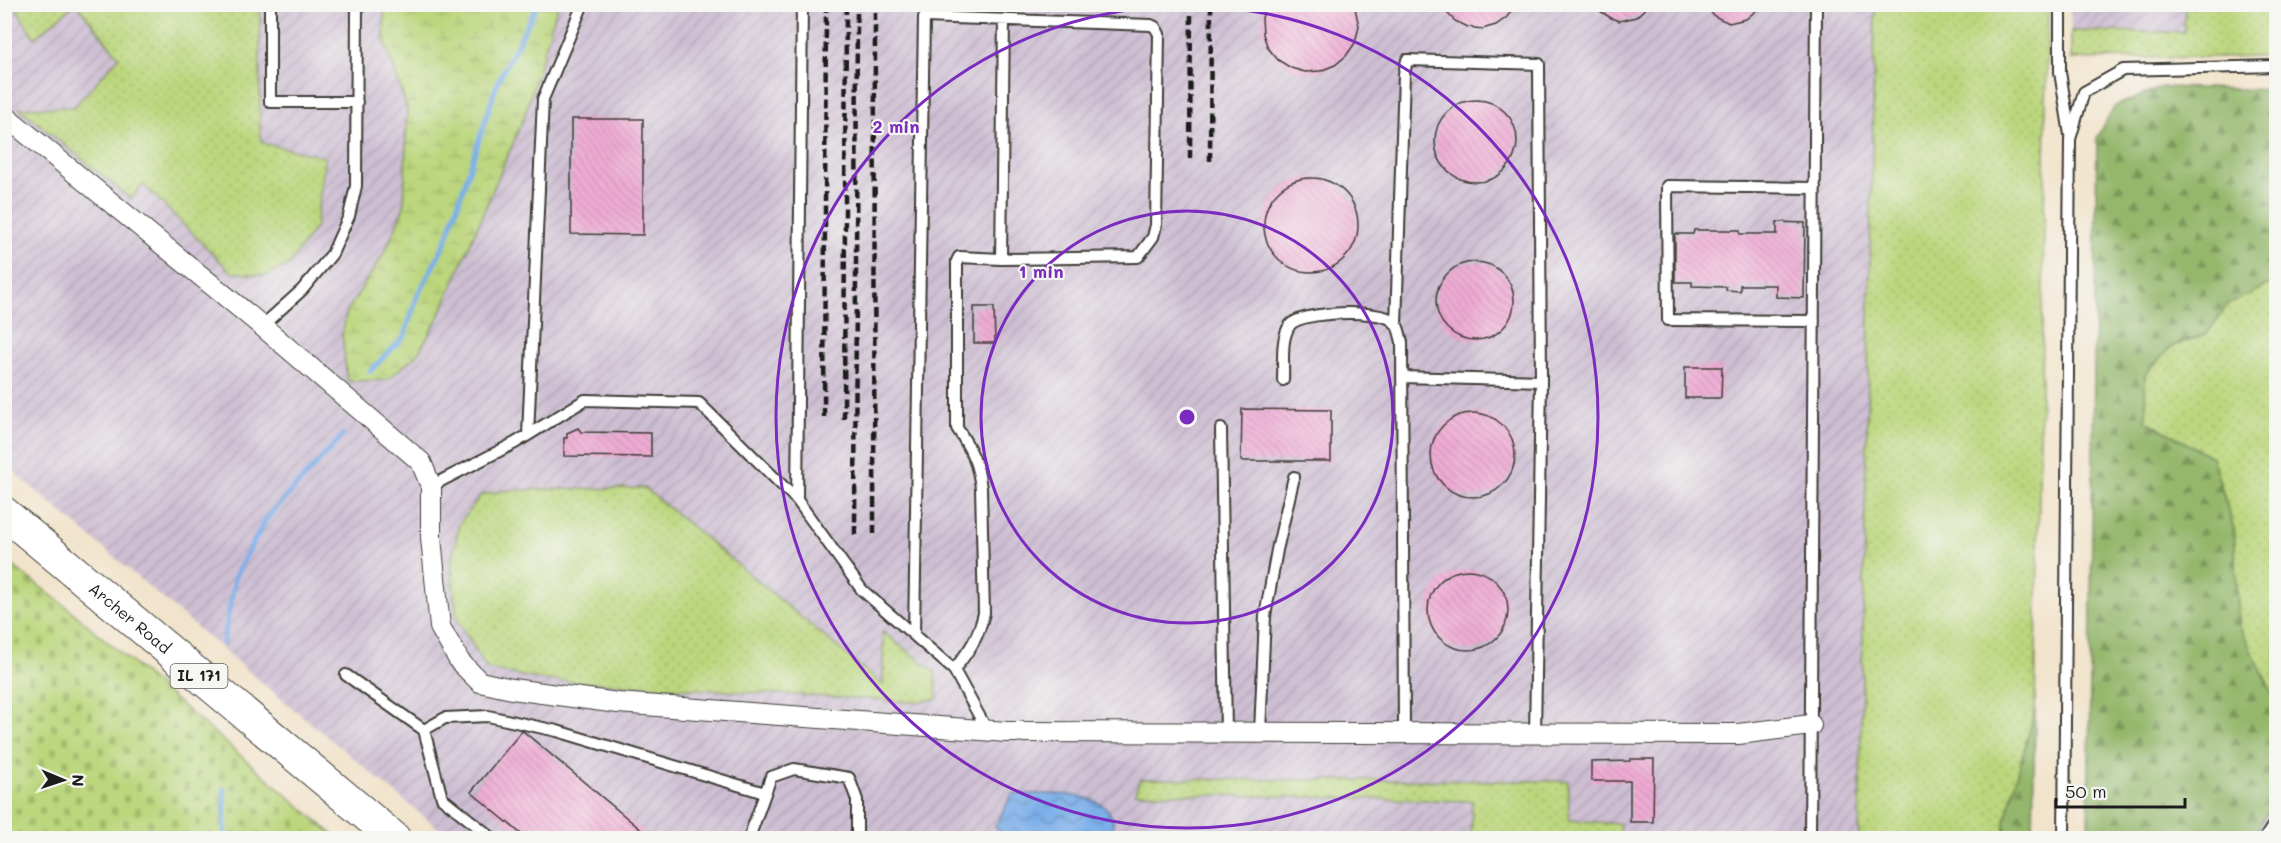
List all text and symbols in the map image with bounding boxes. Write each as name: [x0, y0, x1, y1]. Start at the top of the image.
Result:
text: 2 min: [872, 114, 920, 138]
text: 1 min: [1018, 259, 1064, 283]
centre of rings: [1177, 407, 1197, 427]
street label: Archer Road: [85, 577, 176, 658]
road number: IL 171: [170, 664, 228, 688]
north arrow: [33, 750, 93, 810]
scale bar: [2056, 771, 2185, 809]
text: N: [68, 774, 89, 787]
text: 50 m: [2065, 779, 2107, 803]

